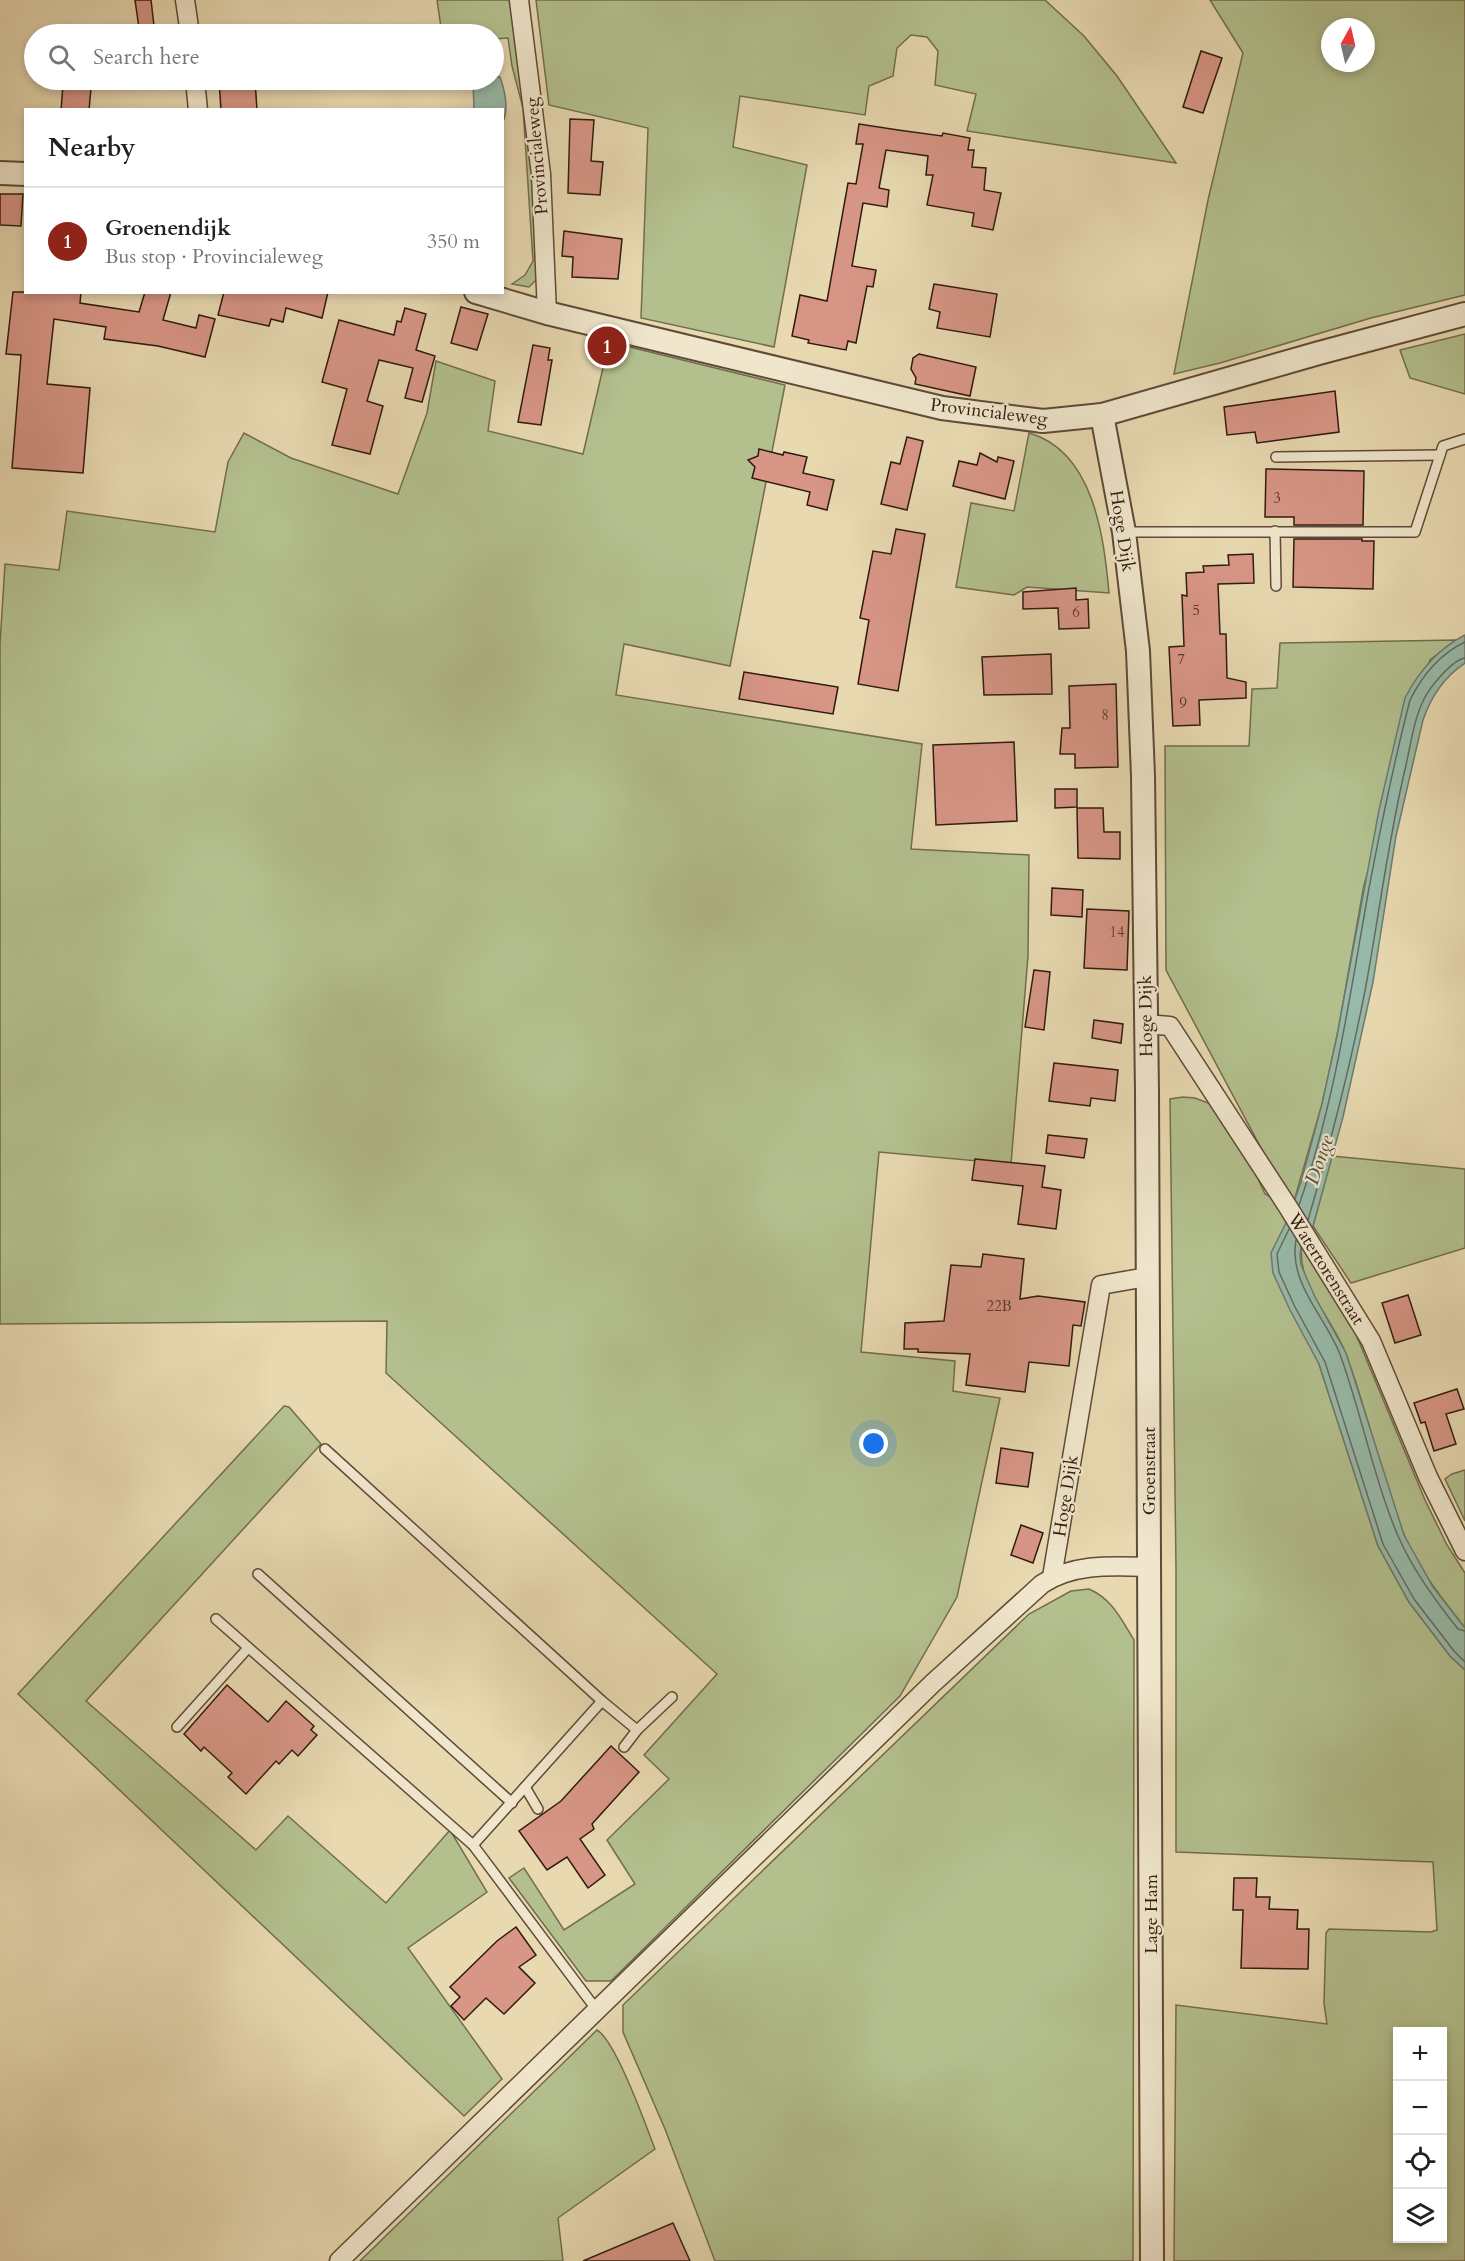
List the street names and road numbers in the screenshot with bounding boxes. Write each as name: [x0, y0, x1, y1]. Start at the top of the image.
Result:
street label: Provincialeweg: [519, 95, 555, 216]
street label: Provincialeweg: [929, 392, 1050, 432]
street label: Hoge Dijk: [1103, 488, 1141, 574]
street label: Hoge Dijk: [1133, 974, 1159, 1057]
street label: Watertorenstraat: [1281, 1207, 1371, 1330]
street label: Groenstraat: [1137, 1426, 1162, 1515]
street label: Hoge Dijk: [1047, 1453, 1085, 1539]
street label: Lage Ham: [1139, 1873, 1164, 1954]

